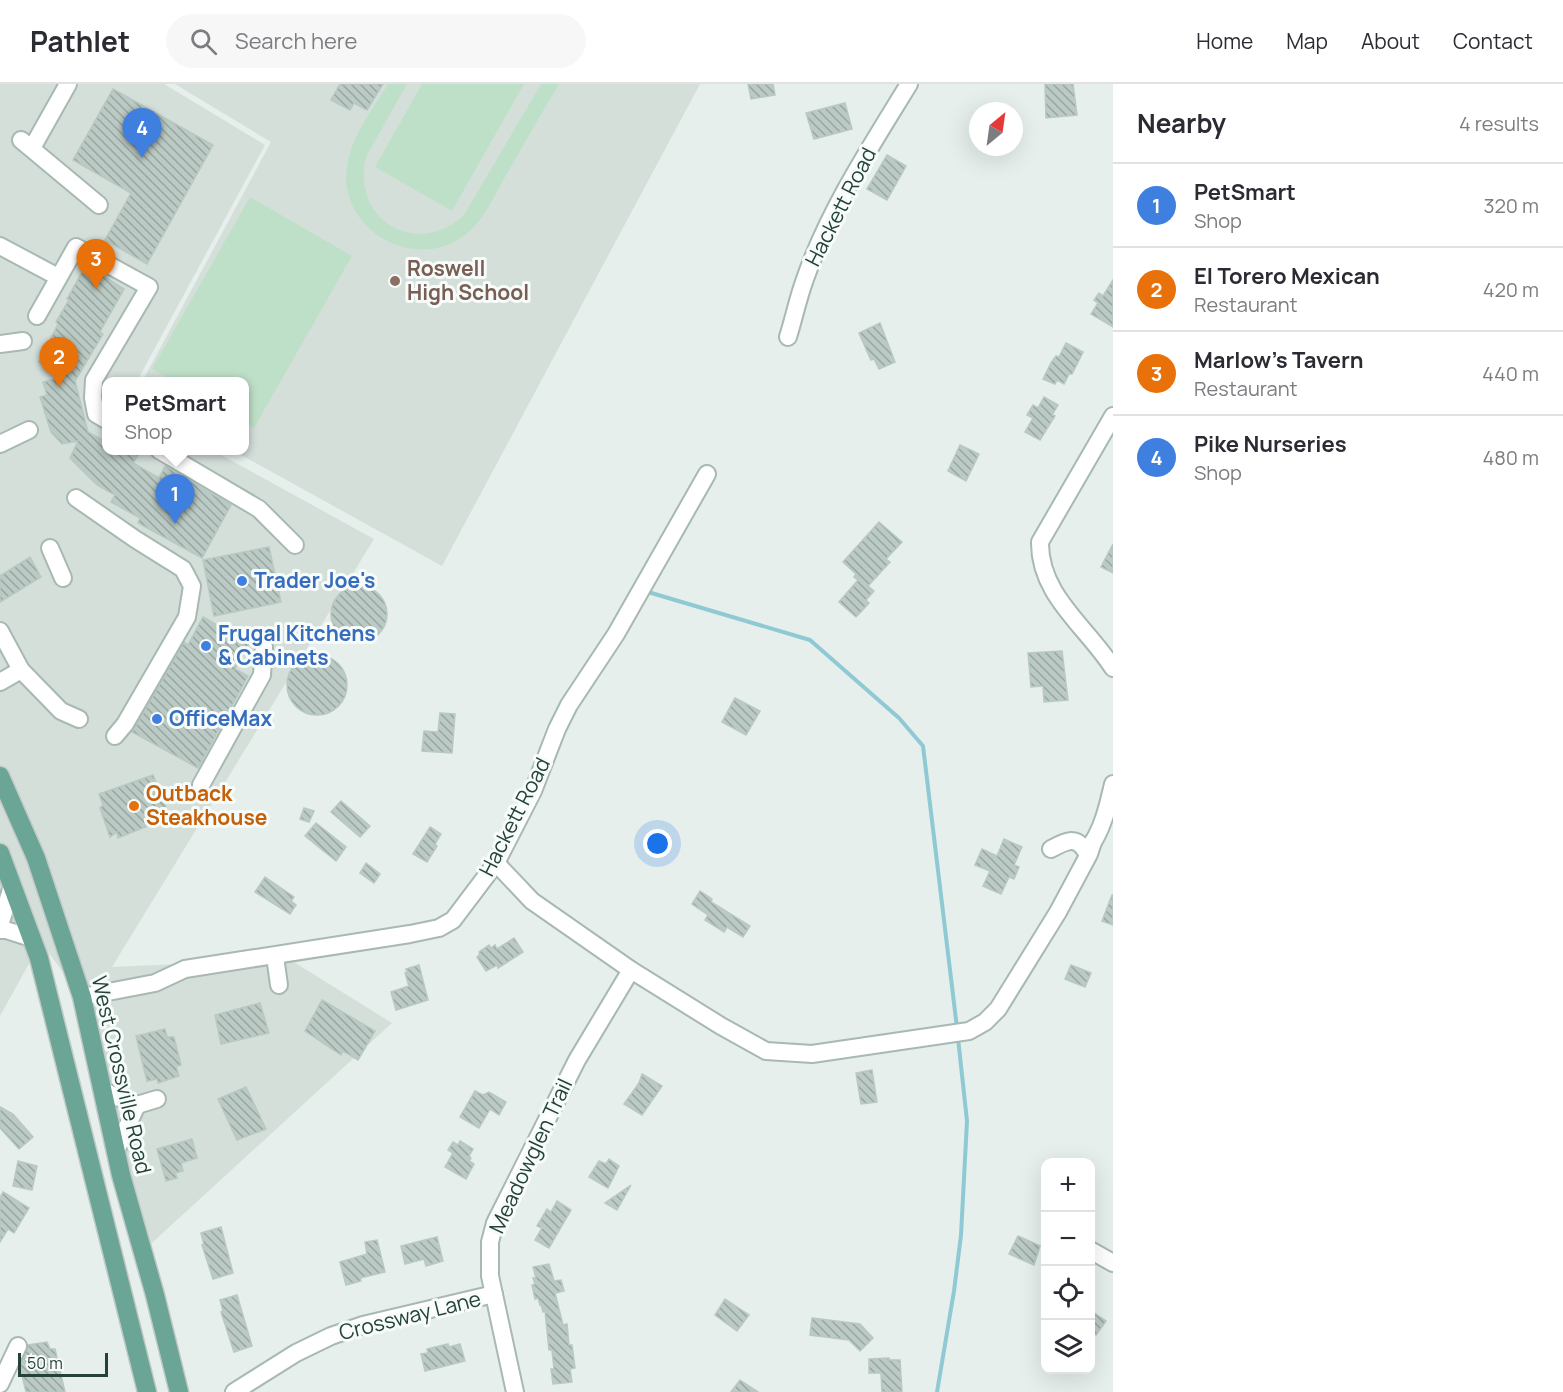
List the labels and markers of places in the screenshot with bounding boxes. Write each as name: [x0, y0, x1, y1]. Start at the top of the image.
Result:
pin: 4: [122, 109, 162, 158]
pin: 3: [76, 240, 116, 289]
place label: Roswell High School: [407, 254, 529, 306]
marker: Roswell High School: [388, 274, 402, 288]
pin: 2: [40, 338, 78, 387]
pin: 1: [156, 474, 195, 524]
place label: Trader Joe's: [254, 566, 375, 594]
marker: Trader Joe's: [235, 574, 249, 588]
place label: Frugal Kitchens & Cabinets: [218, 619, 376, 671]
marker: Frugal Kitchens & Cabinets: [199, 639, 213, 653]
place label: OfficeMax: [169, 704, 272, 732]
marker: OfficeMax: [150, 712, 164, 726]
place label: Outback Steakhouse: [146, 779, 267, 831]
marker: Outback Steakhouse: [127, 799, 141, 813]

